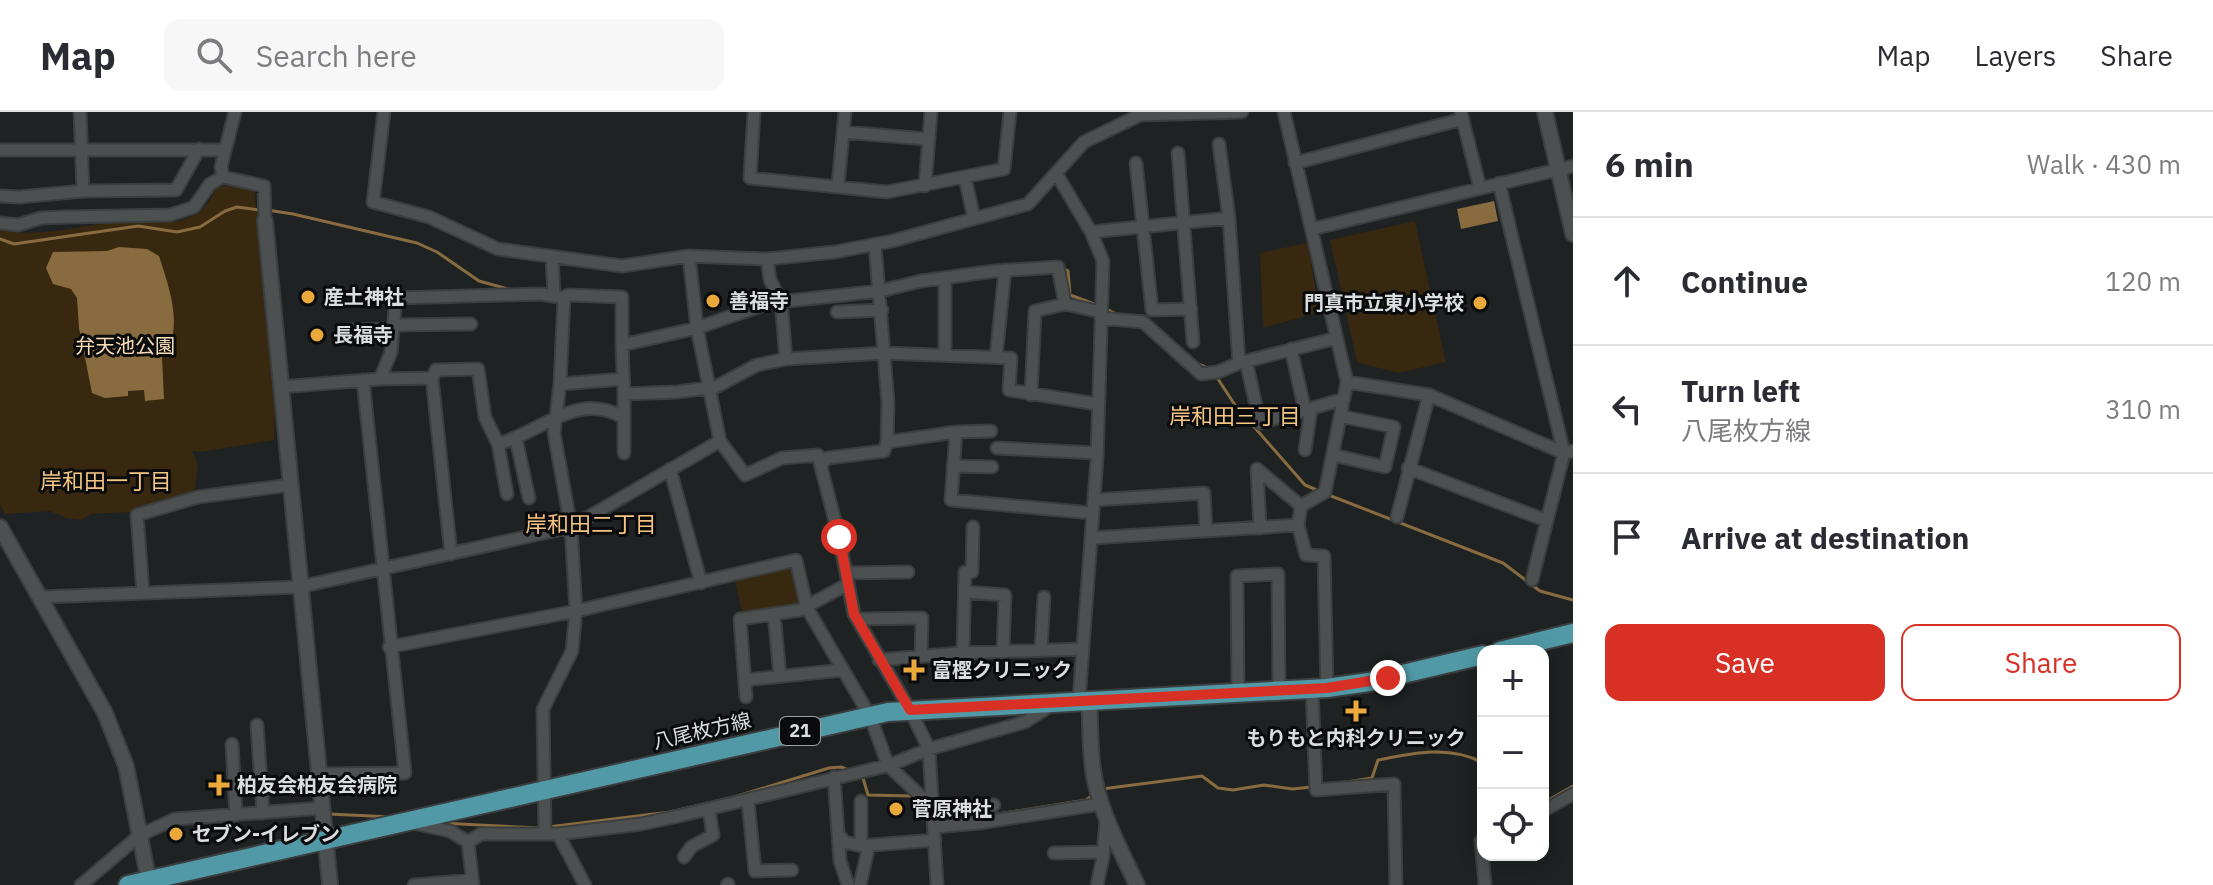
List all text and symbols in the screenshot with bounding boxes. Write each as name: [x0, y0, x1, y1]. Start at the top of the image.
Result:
search box: [164, 19, 724, 91]
text: Map: [40, 31, 116, 80]
icon: search: [192, 33, 236, 77]
text: Search here: [256, 36, 417, 75]
text: Map: [1876, 37, 1930, 74]
text: Layers: [1974, 37, 2056, 74]
text: Share: [2100, 37, 2173, 74]
text: 6 min: [1605, 142, 1694, 186]
text: Walk · 430 m: [2027, 147, 2181, 181]
icon: ahead: [1605, 259, 1649, 303]
text: Continue: [1681, 262, 1808, 301]
text: 120 m: [2105, 264, 2181, 298]
place label: 産土神社: [324, 283, 404, 310]
place label: 善福寺: [729, 287, 789, 314]
marker: 産土神社: [299, 288, 317, 306]
place label: 門真市立東小学校: [1304, 289, 1464, 316]
marker: 善福寺: [704, 292, 722, 310]
marker: 門真市立東小学校: [1471, 294, 1489, 312]
place label: 長福寺: [333, 321, 393, 348]
marker: 長福寺: [308, 326, 326, 344]
park label: 弁天池公園: [75, 332, 175, 359]
text: Turn left: [1681, 371, 1800, 410]
icon: left: [1605, 387, 1649, 431]
text: 310 m: [2105, 392, 2181, 426]
district label: 岸和田三丁目: [1169, 401, 1301, 430]
text: 八尾枚方線: [1681, 413, 1811, 447]
district label: 岸和田一丁目: [40, 466, 172, 495]
district label: 岸和田二丁目: [525, 509, 657, 538]
icon: arrive: [1605, 515, 1649, 559]
text: Arrive at destination: [1681, 518, 1969, 557]
route start: [821, 519, 857, 555]
button: Save: [1605, 624, 1885, 701]
button: Share: [1901, 624, 2181, 701]
map controls: [1477, 645, 1549, 861]
button: +: [1477, 645, 1549, 717]
place label: 富樫クリニック: [932, 656, 1072, 683]
marker: 富樫クリニック: [903, 659, 925, 681]
route end: [1370, 660, 1406, 696]
marker: もりもと内科クリニック: [1345, 700, 1367, 722]
street label: 八尾枚方線: [650, 706, 754, 755]
road number: 21: [780, 717, 820, 745]
button: −: [1477, 717, 1549, 789]
place label: もりもと内科クリニック: [1246, 724, 1466, 751]
place label: 柏友会柏友会病院: [237, 771, 397, 798]
marker: 柏友会柏友会病院: [208, 774, 230, 796]
button: locate: [1477, 789, 1549, 861]
place label: 菅原神社: [912, 795, 992, 822]
marker: 菅原神社: [887, 800, 905, 818]
place label: セブン-イレブン: [192, 820, 340, 847]
marker: セブン-イレブン: [167, 825, 185, 843]

